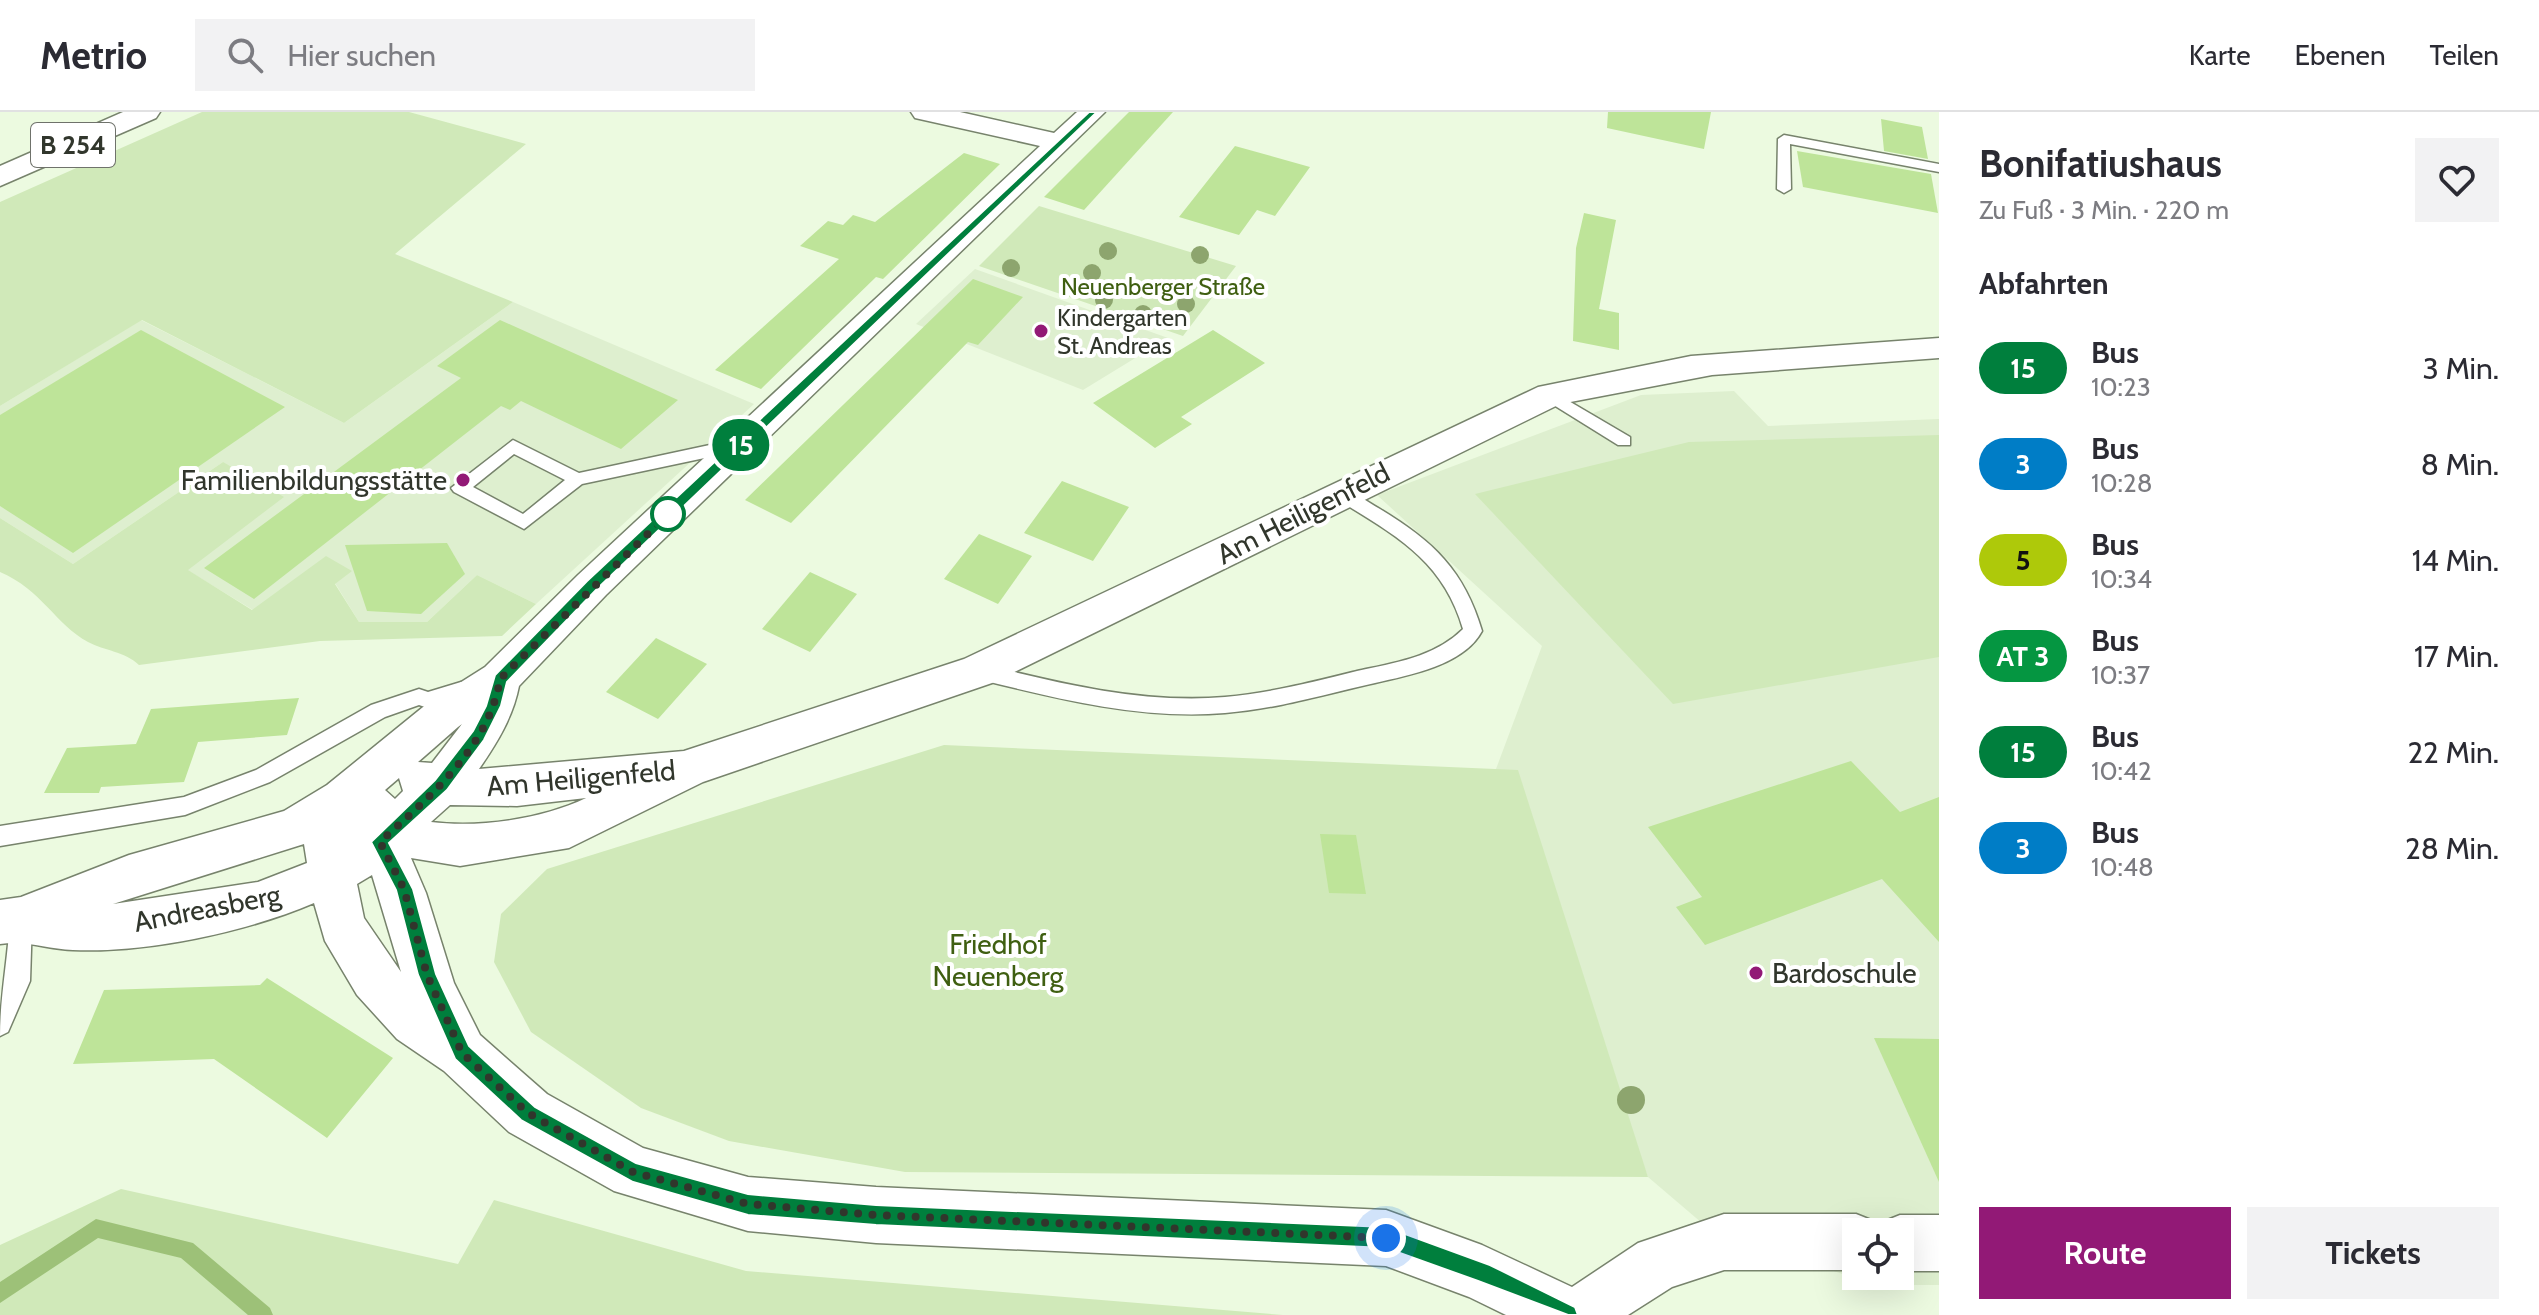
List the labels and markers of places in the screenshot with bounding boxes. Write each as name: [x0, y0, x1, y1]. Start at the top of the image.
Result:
place label: Kindergarten St. Andreas: [1057, 303, 1187, 360]
marker: Kindergarten St. Andreas: [1032, 322, 1050, 340]
place label: Familienbildungsstätte: [181, 463, 447, 497]
marker: Familienbildungsstätte: [454, 471, 472, 489]
unlabelled marker: [651, 497, 685, 531]
place label: Bardoschule: [1772, 956, 1917, 990]
marker: Bardoschule: [1747, 964, 1765, 982]

